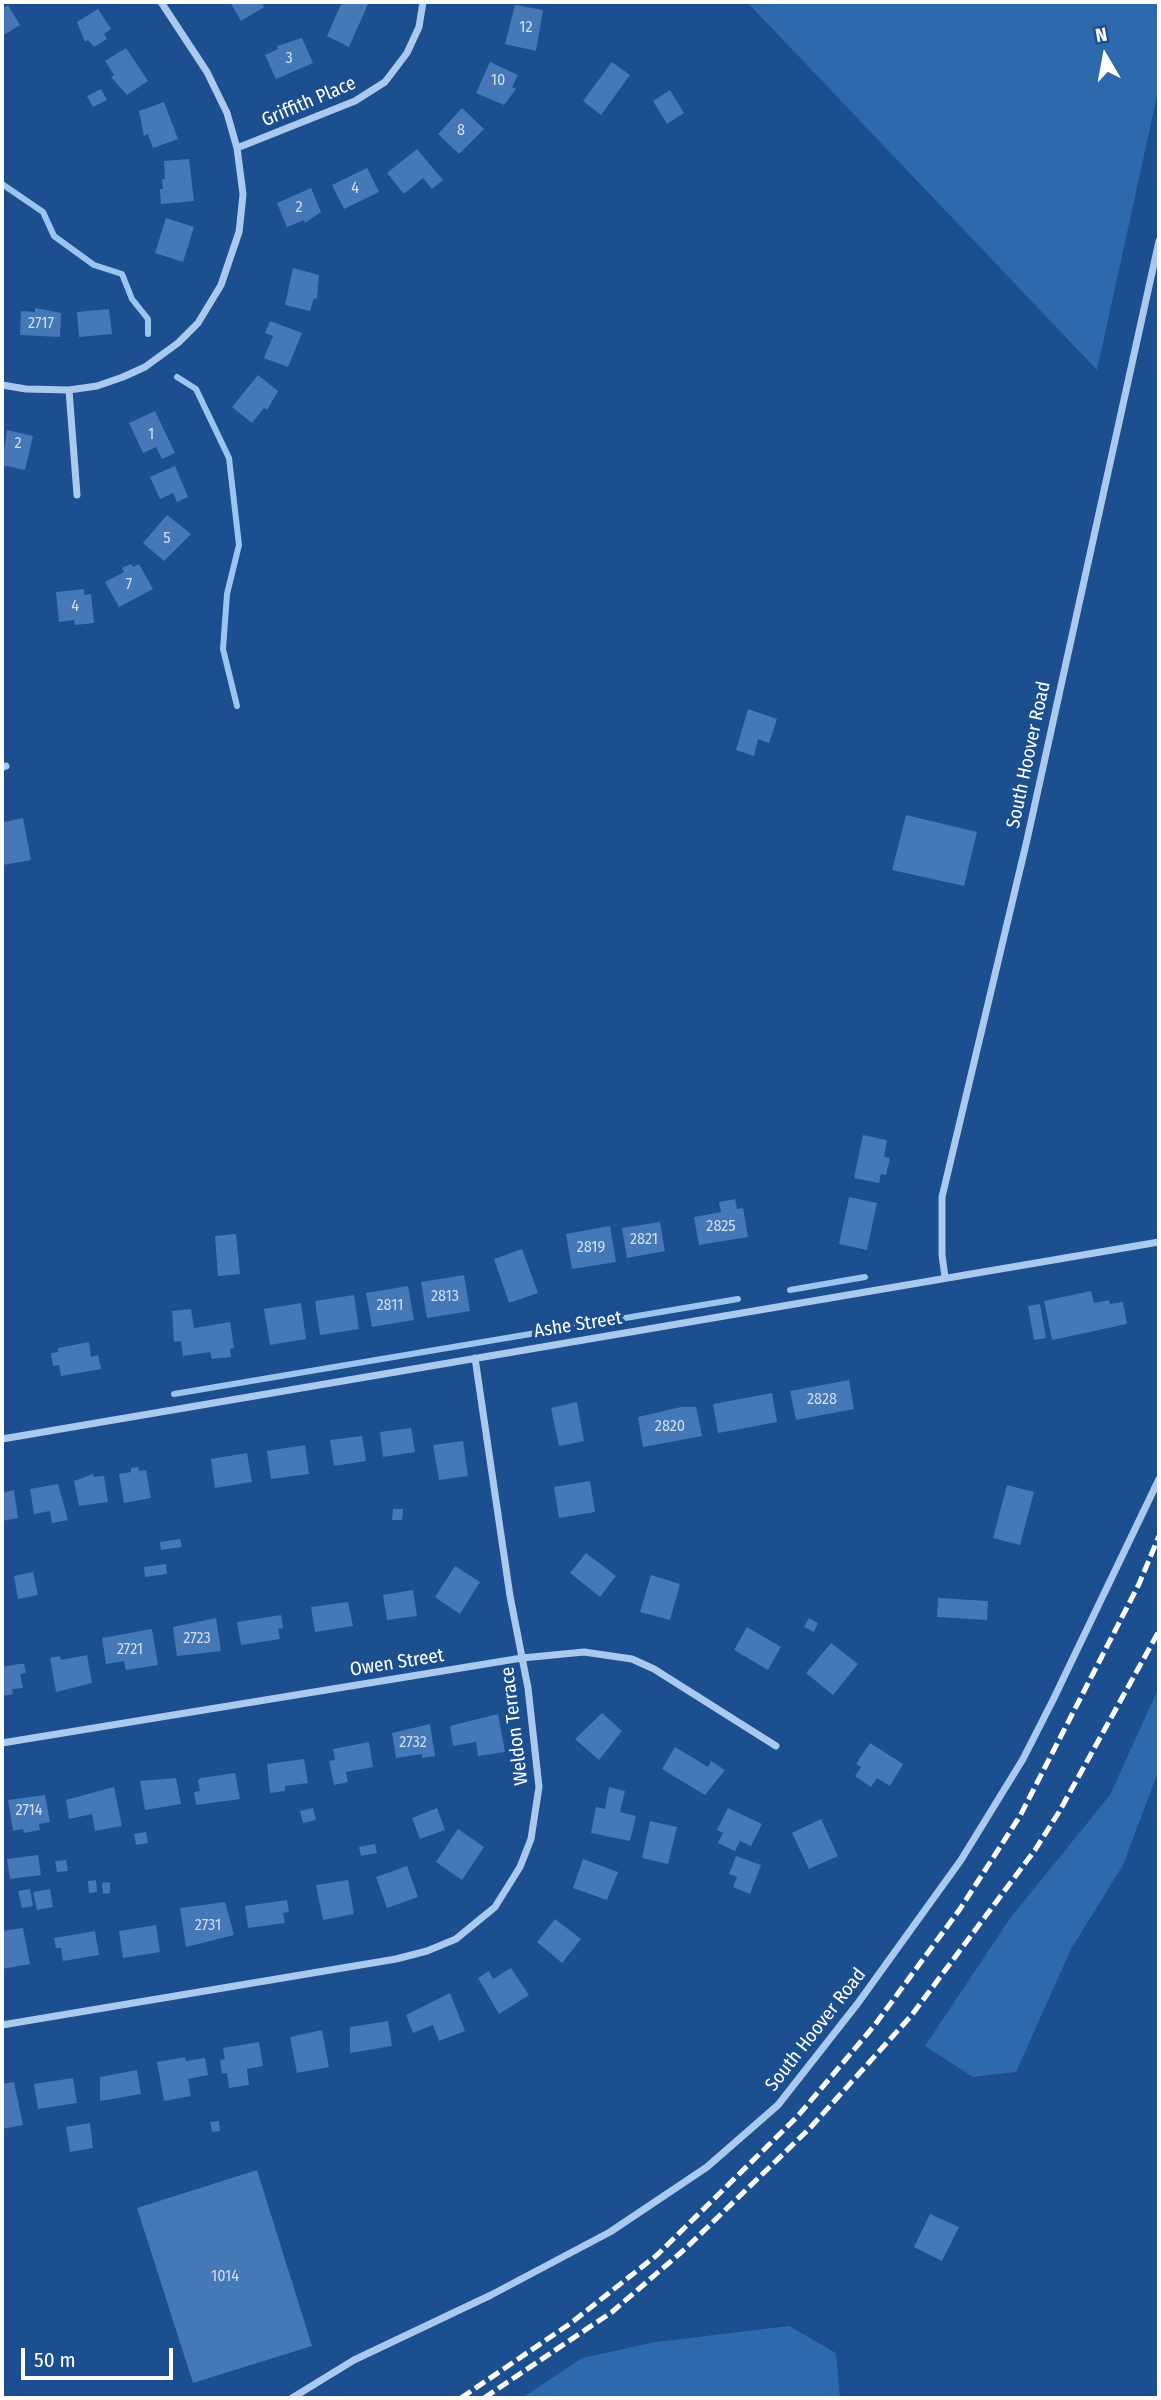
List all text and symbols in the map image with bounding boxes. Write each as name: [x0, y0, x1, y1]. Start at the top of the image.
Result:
house number: 12: [519, 18, 533, 38]
north arrow: [1070, 21, 1140, 91]
text: N: [1094, 23, 1109, 47]
house number: 3: [285, 49, 293, 69]
house number: 10: [491, 71, 505, 91]
street label: Griffith Place: [259, 72, 359, 132]
house number: 8: [457, 121, 465, 141]
house number: 4: [351, 179, 359, 199]
house number: 2: [295, 198, 303, 218]
house number: 2717: [28, 314, 54, 334]
house number: 1: [148, 425, 154, 445]
house number: 2: [14, 434, 22, 454]
house number: 5: [163, 529, 171, 549]
house number: 7: [126, 575, 132, 595]
house number: 4: [71, 597, 79, 617]
street label: South Hoover Road: [1002, 679, 1056, 831]
house number: 2825: [706, 1217, 736, 1237]
house number: 2821: [630, 1230, 658, 1250]
house number: 2819: [577, 1238, 605, 1258]
house number: 2813: [431, 1287, 459, 1307]
house number: 2811: [377, 1296, 403, 1316]
street label: Ashe Street: [532, 1307, 624, 1343]
house number: 2828: [807, 1390, 837, 1410]
house number: 2820: [655, 1417, 685, 1437]
house number: 2723: [183, 1629, 211, 1649]
house number: 2721: [117, 1640, 143, 1660]
street label: Owen Street: [348, 1644, 446, 1682]
street label: Weldon Terrace: [496, 1665, 534, 1787]
house number: 2732: [399, 1733, 427, 1753]
house number: 2714: [15, 1801, 43, 1821]
house number: 2731: [195, 1916, 221, 1936]
street label: South Hoover Road: [761, 1964, 871, 2096]
house number: 1014: [211, 2267, 239, 2287]
scale bar: [24, 2334, 177, 2378]
text: 50 m: [34, 2347, 76, 2373]

